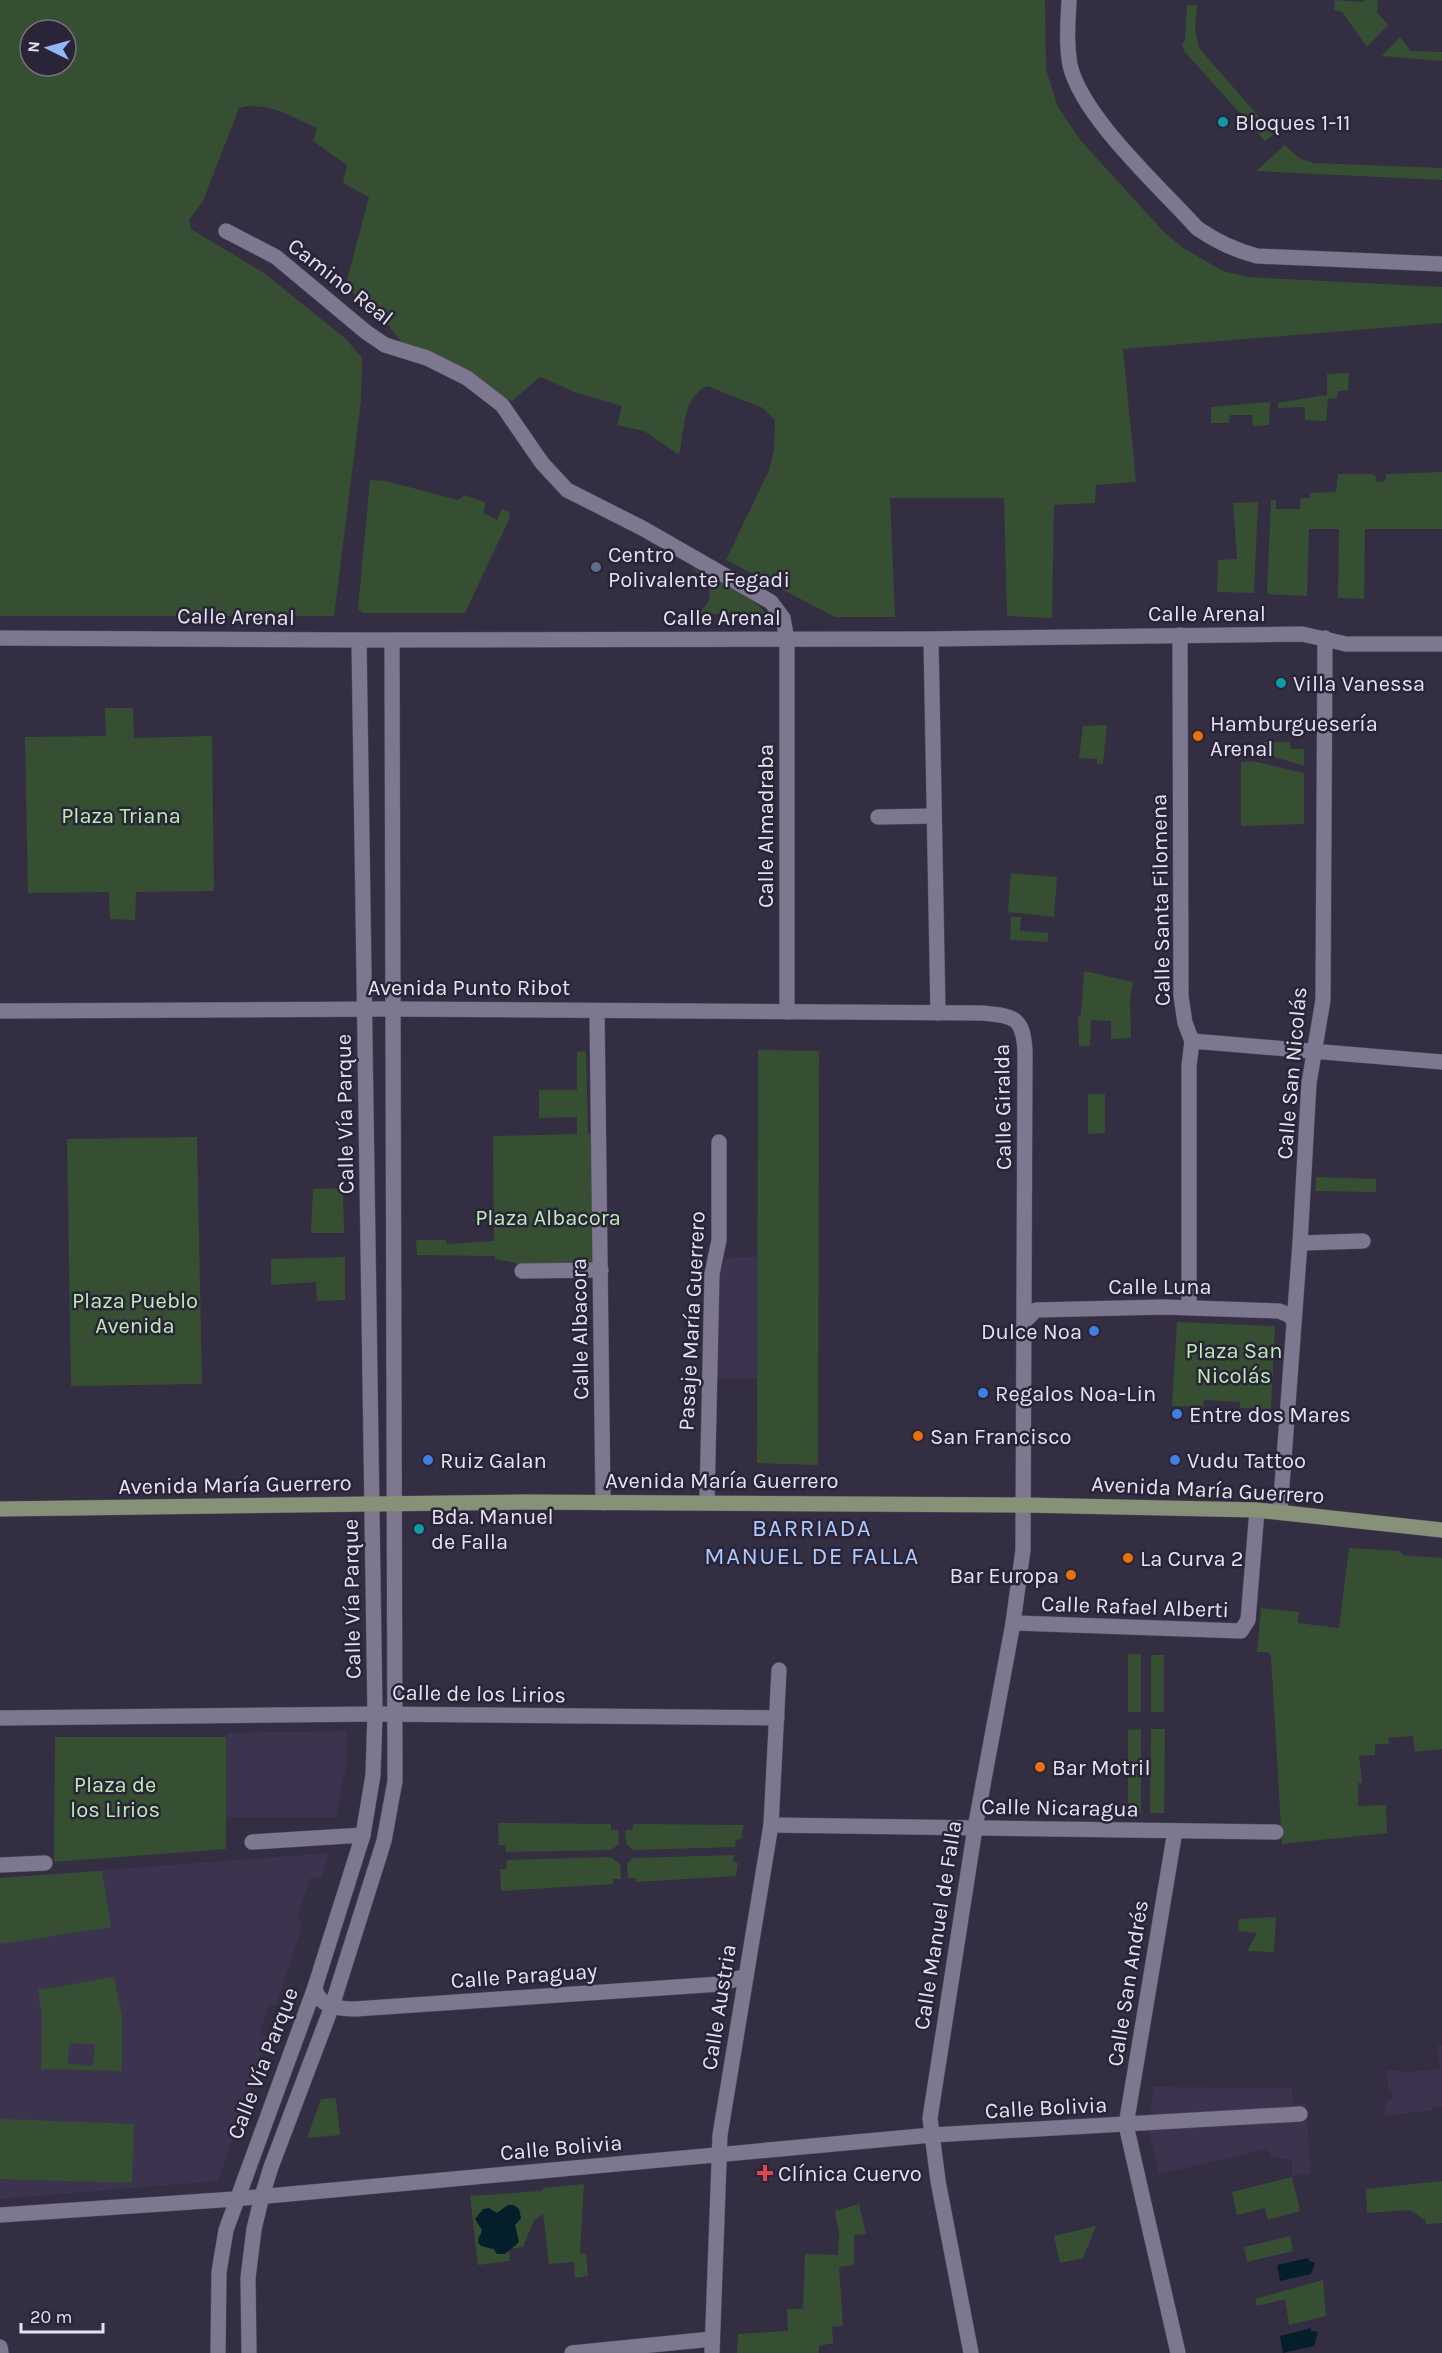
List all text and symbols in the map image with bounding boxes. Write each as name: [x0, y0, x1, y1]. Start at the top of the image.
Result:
north arrow: [18, 18, 78, 78]
text: N: [24, 40, 44, 53]
place label: Bloques 1-11: [1235, 110, 1351, 136]
marker: Bloques 1-11: [1216, 115, 1230, 129]
street label: Camino Real: [283, 233, 398, 331]
place label: Centro Polivalente Fegadi: [608, 542, 790, 593]
marker: Centro Polivalente Fegadi: [589, 560, 603, 574]
street label: Calle Arenal: [1148, 601, 1266, 627]
street label: Calle Arenal: [177, 603, 295, 631]
street label: Calle Arenal: [663, 605, 781, 631]
place label: Villa Vanessa: [1293, 671, 1425, 697]
marker: Villa Vanessa: [1274, 676, 1288, 690]
place label: Hamburguesería Arenal: [1210, 711, 1378, 762]
marker: Hamburguesería Arenal: [1191, 729, 1205, 743]
street label: Calle Almadraba: [753, 744, 779, 908]
street label: Calle Santa Filomena: [1146, 794, 1176, 1006]
park label: Plaza Triana: [61, 803, 181, 829]
street label: Avenida Punto Ribot: [368, 975, 570, 1001]
street label: Calle San Nicolás: [1271, 986, 1312, 1160]
street label: Calle Vía Parque: [331, 1034, 359, 1194]
street label: Calle Giralda: [989, 1043, 1017, 1170]
park label: Plaza Albacora: [475, 1205, 621, 1231]
street label: Pasaje María Guerrero: [673, 1211, 711, 1432]
street label: Calle Albacora: [566, 1258, 594, 1400]
street label: Calle Luna: [1108, 1274, 1212, 1300]
park label: Plaza Pueblo Avenida: [72, 1288, 198, 1339]
place label: Dulce Noa: [981, 1319, 1082, 1345]
marker: Dulce Noa: [1087, 1324, 1101, 1338]
park label: Plaza San Nicolás: [1186, 1338, 1282, 1389]
place label: Regalos Noa-Lin: [995, 1381, 1156, 1407]
marker: Regalos Noa-Lin: [976, 1386, 990, 1400]
place label: Entre dos Mares: [1189, 1402, 1351, 1428]
marker: Entre dos Mares: [1170, 1407, 1184, 1421]
place label: San Francisco: [930, 1424, 1072, 1450]
marker: San Francisco: [911, 1429, 925, 1443]
place label: Ruiz Galan: [440, 1448, 547, 1474]
place label: Vudu Tattoo: [1187, 1448, 1306, 1474]
marker: Ruiz Galan: [421, 1453, 435, 1467]
marker: Vudu Tattoo: [1168, 1453, 1182, 1467]
street label: Avenida María Guerrero: [605, 1468, 839, 1494]
street label: Avenida María Guerrero: [118, 1470, 352, 1500]
street label: Avenida María Guerrero: [1091, 1471, 1325, 1509]
place label: Bda. Manuel de Falla: [431, 1504, 554, 1555]
district label: BARRIADA MANUEL DE FALLA: [704, 1514, 920, 1570]
street label: Calle Vía Parque: [338, 1519, 366, 1679]
marker: Bda. Manuel de Falla: [412, 1522, 426, 1536]
place label: La Curva 2: [1140, 1546, 1244, 1572]
marker: La Curva 2: [1121, 1551, 1135, 1565]
place label: Bar Europa: [949, 1563, 1059, 1589]
marker: Bar Europa: [1064, 1568, 1078, 1582]
street label: Calle Rafael Alberti: [1040, 1591, 1229, 1623]
street label: Calle de los Lirios: [392, 1679, 566, 1709]
place label: Bar Motril: [1052, 1755, 1151, 1781]
marker: Bar Motril: [1033, 1760, 1047, 1774]
park label: Plaza de los Lirios: [70, 1772, 160, 1823]
street label: Calle Nicaragua: [981, 1794, 1139, 1822]
street label: Calle Manuel de Falla: [909, 1819, 967, 2032]
street label: Calle San Andrés: [1102, 1898, 1154, 2068]
street label: Calle Austria: [696, 1942, 742, 2072]
street label: Calle Paraguay: [450, 1958, 598, 1994]
street label: Calle Vía Parque: [222, 1984, 304, 2143]
street label: Calle Bolivia: [984, 2092, 1108, 2124]
street label: Calle Bolivia: [499, 2130, 623, 2166]
place label: Clínica Cuervo: [778, 2161, 922, 2187]
marker: Clínica Cuervo: [756, 2164, 774, 2182]
scale bar: [21, 2296, 104, 2334]
text: 20 m: [30, 2306, 72, 2328]

